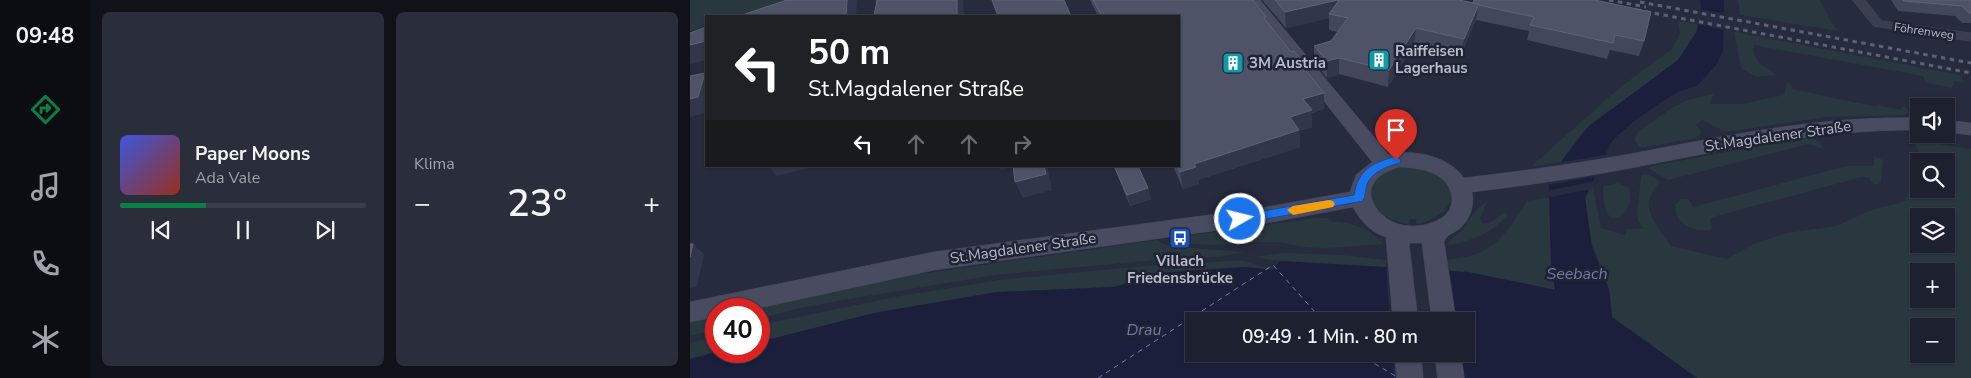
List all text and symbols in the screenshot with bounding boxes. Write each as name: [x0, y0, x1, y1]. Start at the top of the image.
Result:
street label: Föhrenweg: [1893, 19, 1955, 43]
text: 09:48: [16, 21, 74, 51]
text: 50 m: [808, 29, 890, 76]
icon: left: [725, 35, 790, 100]
place label: Raiffeisen Lagerhaus: [1395, 41, 1468, 78]
building icon: Raiffeisen Lagerhaus: [1367, 48, 1391, 72]
building icon: 3M Austria: [1221, 51, 1245, 75]
place label: 3M Austria: [1249, 53, 1326, 73]
text: St.Magdalener Straße: [808, 74, 1024, 104]
icon: directions: [28, 92, 63, 127]
map controls: [1910, 98, 1955, 363]
button: sound: [1910, 98, 1955, 143]
pin: [1375, 109, 1417, 160]
icon: arrive: [1382, 116, 1410, 144]
street label: St.Magdalener Straße: [1704, 116, 1852, 156]
icon: left: [849, 130, 877, 158]
icon: ahead: [902, 130, 930, 158]
icon: ahead: [955, 130, 983, 158]
icon: right: [1008, 130, 1036, 158]
text: Paper Moons: [195, 141, 310, 167]
text: Klima: [414, 153, 455, 175]
button: search: [1910, 153, 1955, 198]
text: Ada Vale: [195, 167, 260, 189]
icon: music: [28, 169, 63, 204]
text: 23°: [507, 178, 567, 229]
text: −: [414, 185, 431, 223]
text: +: [643, 185, 660, 223]
position arrow: [1213, 192, 1265, 244]
button: layers: [1910, 208, 1955, 253]
icon: previous: [147, 216, 175, 244]
icon: pause: [229, 216, 257, 244]
icon: next: [311, 216, 339, 244]
bus stop icon: Villach Friedensbrücke: [1168, 226, 1192, 250]
street label: St.Magdalener Straße: [949, 228, 1097, 268]
icon: phone: [28, 246, 63, 281]
place label: Villach Friedensbrücke: [1127, 251, 1233, 288]
water label: Seebach: [1546, 263, 1608, 285]
button: +: [1910, 263, 1955, 308]
speed limit sign: 40: [705, 298, 770, 363]
button: −: [1910, 318, 1955, 363]
water label: Drau: [1127, 319, 1162, 341]
icon: climate: [28, 322, 63, 357]
text: 09:49 · 1 Min. · 80 m: [1242, 324, 1418, 350]

